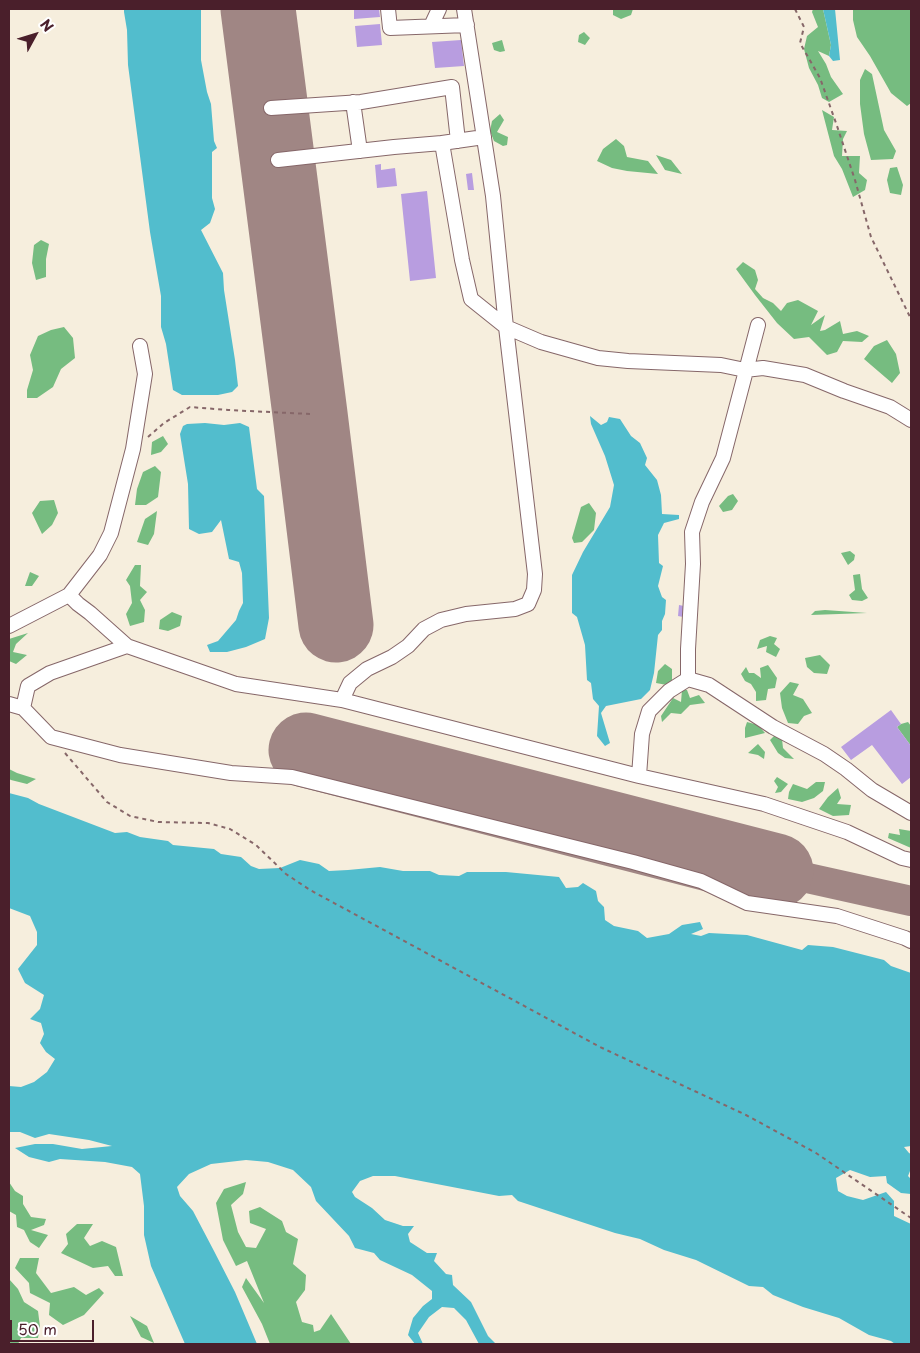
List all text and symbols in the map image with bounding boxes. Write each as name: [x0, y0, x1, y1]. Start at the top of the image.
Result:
north arrow: [10, 10, 60, 60]
text: N: [35, 14, 59, 36]
scale bar: [12, 1310, 96, 1342]
text: 50 m: [18, 1317, 57, 1340]

